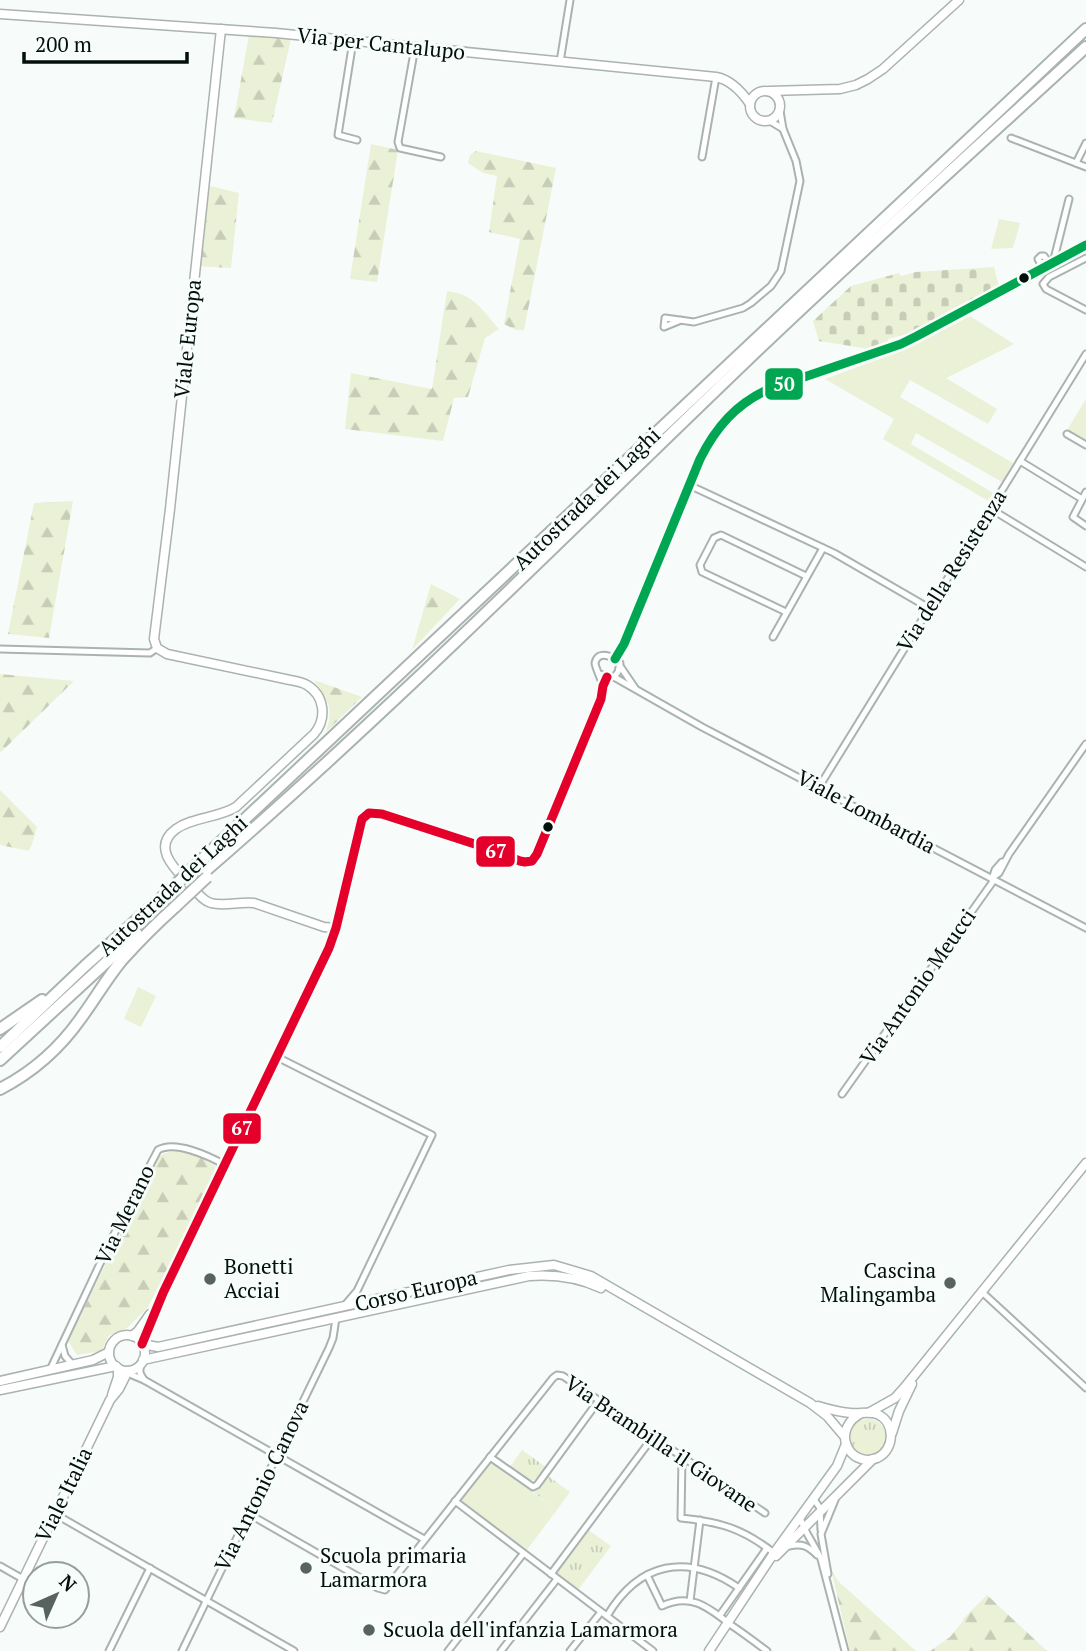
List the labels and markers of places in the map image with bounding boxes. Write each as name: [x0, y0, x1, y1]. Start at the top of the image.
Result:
unlabelled marker: [1017, 271, 1031, 285]
unlabelled marker: [541, 820, 555, 834]
place label: Bonetti Acciai: [224, 1252, 293, 1304]
place label: Cascina Malingamba: [820, 1256, 936, 1308]
marker: Bonetti Acciai: [202, 1271, 218, 1287]
marker: Cascina Malingamba: [942, 1275, 958, 1291]
place label: Scuola primaria Lamarmora: [320, 1541, 467, 1593]
marker: Scuola primaria Lamarmora: [298, 1560, 314, 1576]
place label: Scuola dell'infanzia Lamarmora: [383, 1615, 678, 1643]
marker: Scuola dell'infanzia Lamarmora: [361, 1622, 377, 1638]

